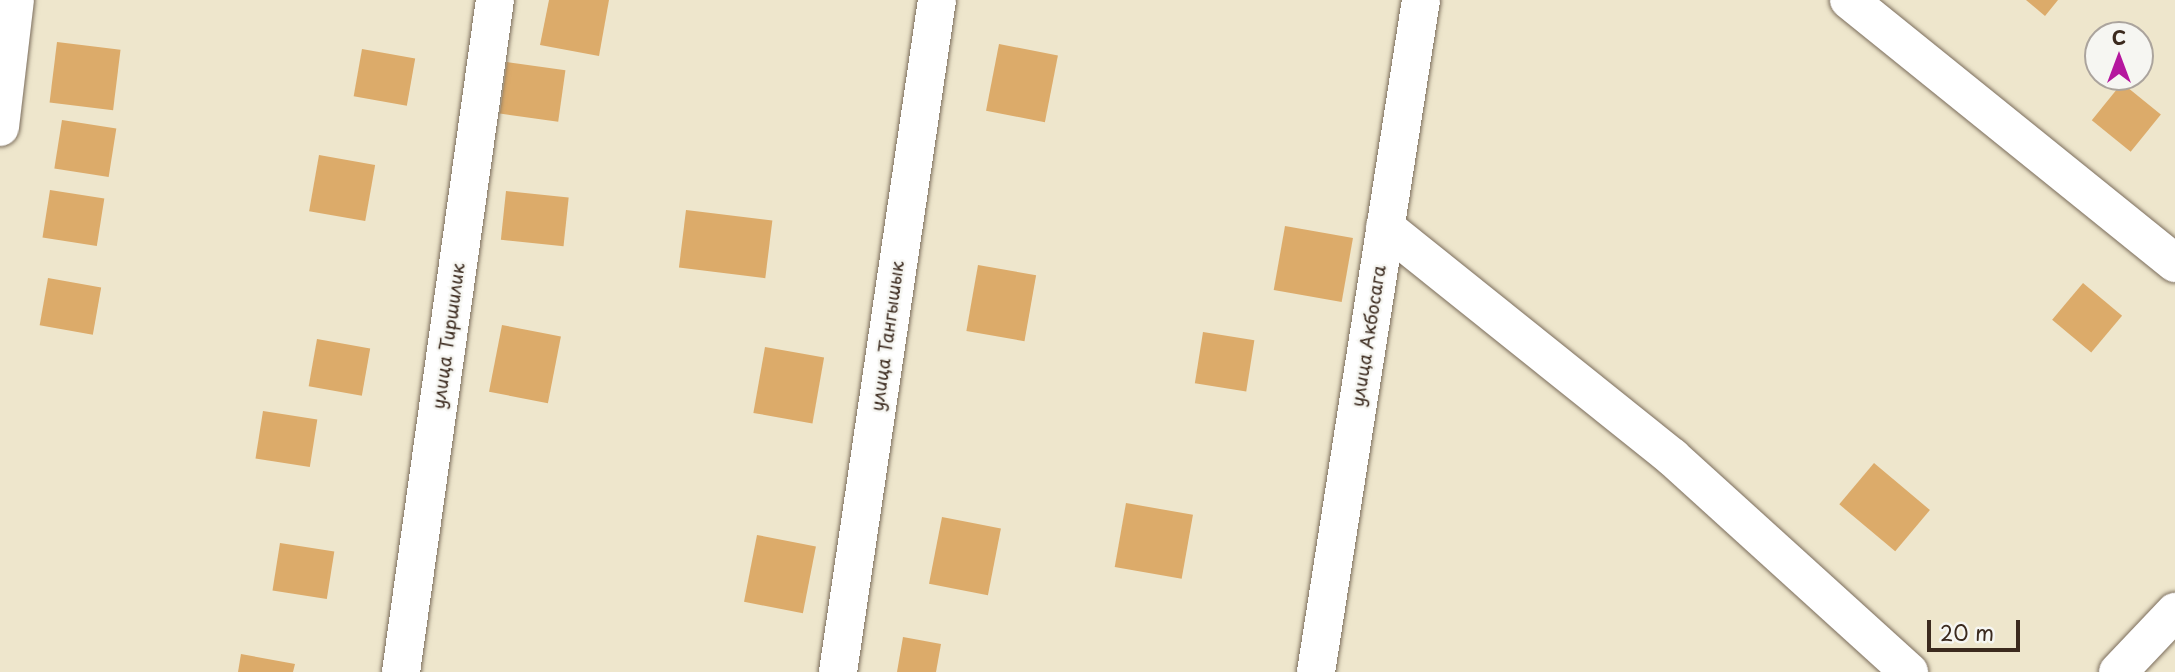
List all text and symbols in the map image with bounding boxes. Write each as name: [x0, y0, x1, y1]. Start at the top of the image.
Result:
north arrow: [2084, 21, 2154, 91]
text: С: [2112, 23, 2126, 51]
street label: улица Тангышык: [866, 259, 908, 413]
street label: улица Тиршилик: [427, 261, 469, 411]
street label: улица Акбосага: [1346, 263, 1390, 409]
scale bar: [1930, 606, 2023, 650]
text: 20 m: [1940, 616, 1994, 648]

